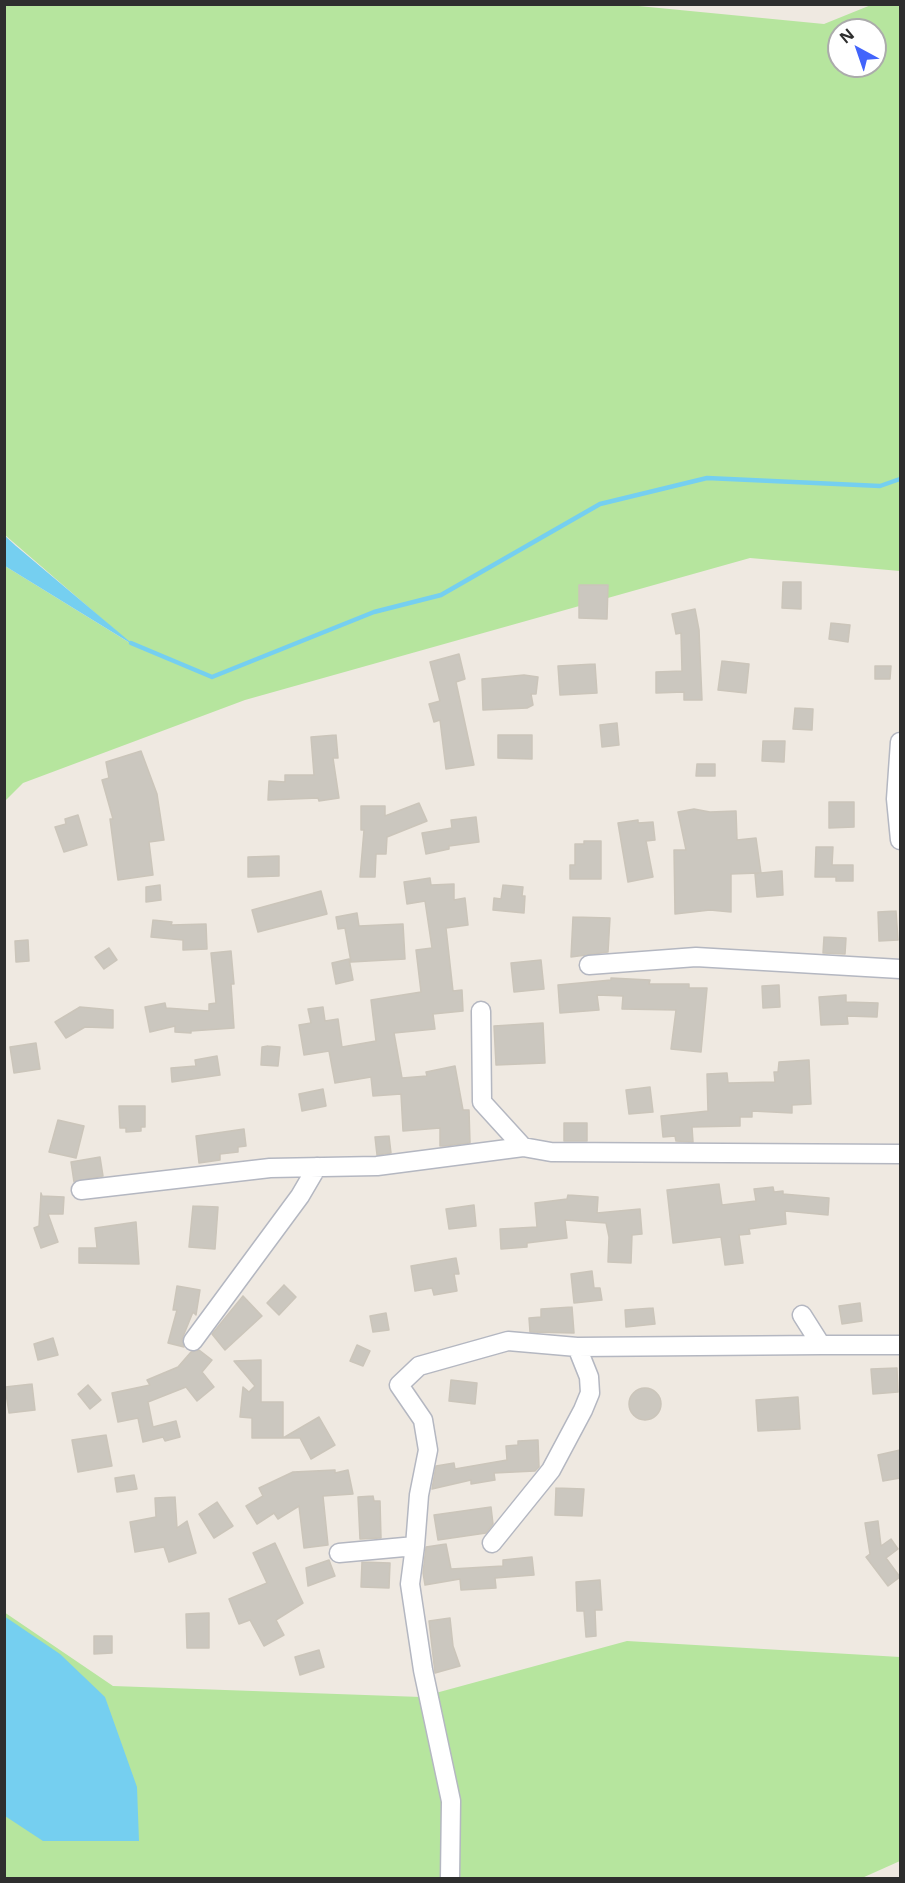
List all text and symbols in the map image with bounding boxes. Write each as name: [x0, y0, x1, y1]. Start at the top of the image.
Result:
north arrow: [827, 18, 887, 78]
text: N: [835, 23, 859, 48]

